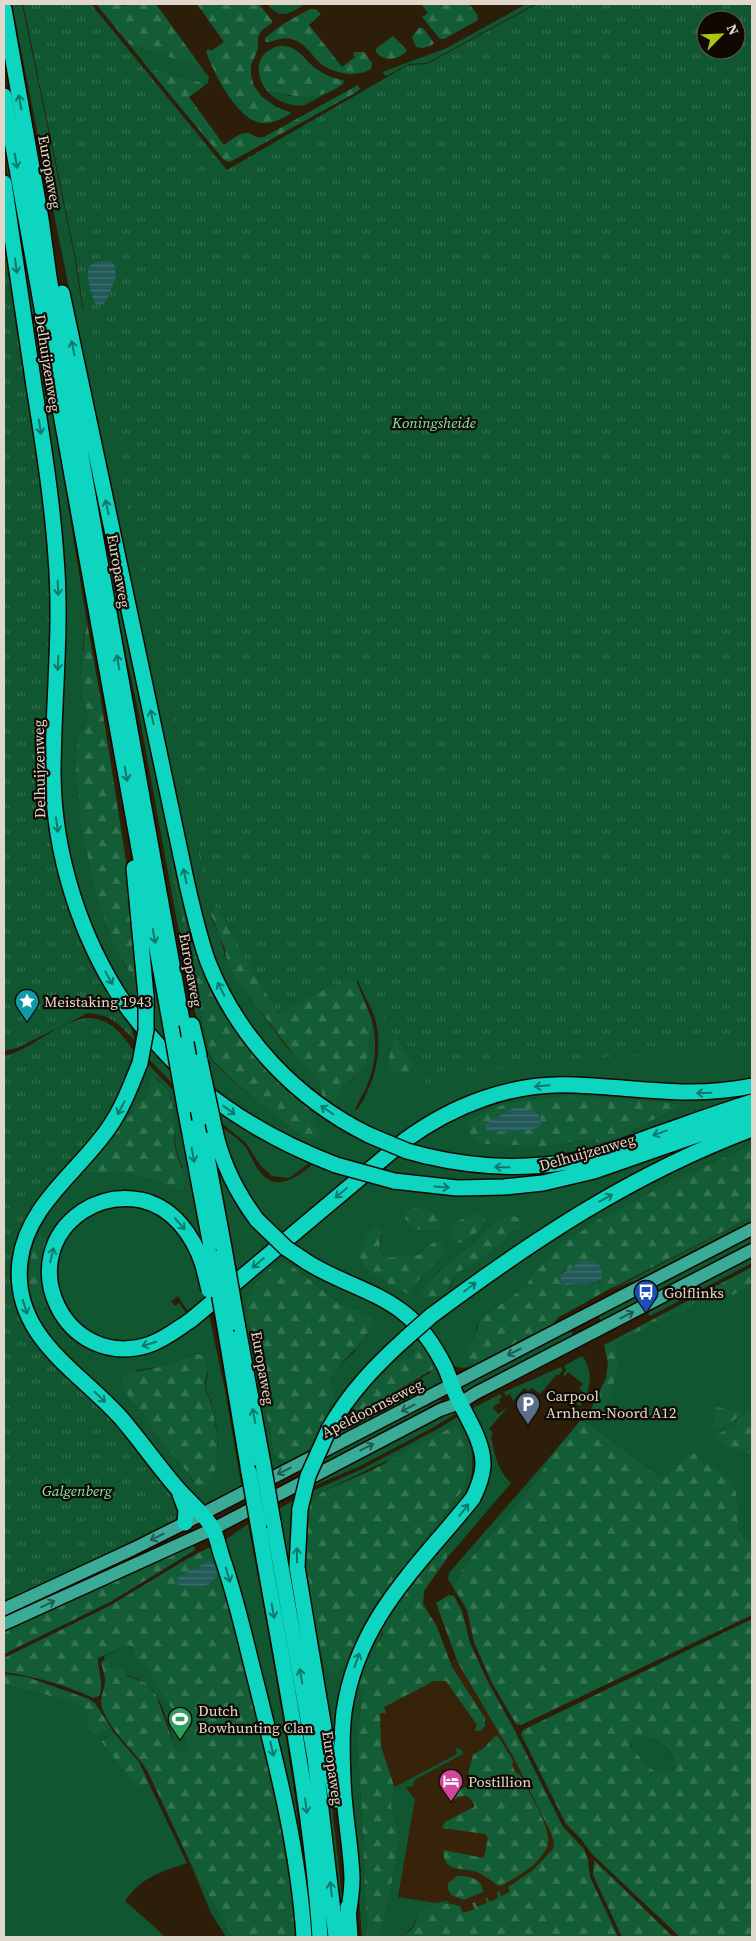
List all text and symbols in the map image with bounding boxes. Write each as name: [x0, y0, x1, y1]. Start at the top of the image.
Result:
north arrow: [696, 10, 746, 60]
text: N: [722, 21, 744, 38]
one-way arrow: [15, 94, 25, 110]
street label: Europaweg: [33, 133, 67, 211]
one-way arrow: [11, 153, 21, 169]
one-way arrow: [11, 258, 21, 274]
street label: Delhuijzenweg: [30, 313, 66, 414]
one-way arrow: [68, 340, 78, 356]
park label: Koningsheide: [391, 412, 476, 433]
one-way arrow: [36, 419, 46, 435]
one-way arrow: [102, 499, 112, 515]
street label: Europaweg: [102, 532, 136, 610]
one-way arrow: [53, 580, 63, 596]
one-way arrow: [53, 654, 62, 670]
one-way arrow: [112, 654, 122, 670]
one-way arrow: [147, 710, 156, 726]
street label: Delhuijzenweg: [28, 719, 50, 819]
one-way arrow: [121, 765, 131, 781]
one-way arrow: [52, 817, 62, 833]
one-way arrow: [180, 869, 190, 885]
one-way arrow: [150, 927, 159, 943]
street label: Europaweg: [174, 931, 208, 1009]
one-way arrow: [105, 970, 115, 984]
one-way arrow: [216, 982, 226, 997]
place icon: Meistaking 1943: [14, 988, 40, 1022]
place label: Meistaking 1943: [44, 991, 151, 1012]
one-way arrow: [534, 1081, 550, 1091]
one-way arrow: [696, 1088, 712, 1098]
one-way arrow: [116, 1100, 125, 1115]
one-way arrow: [222, 1105, 236, 1115]
one-way arrow: [320, 1105, 334, 1115]
street label: Delhuijzenweg: [537, 1128, 638, 1176]
one-way arrow: [653, 1129, 668, 1138]
one-way arrow: [189, 1146, 199, 1162]
one-way arrow: [494, 1162, 510, 1172]
one-way arrow: [434, 1182, 450, 1192]
one-way arrow: [334, 1188, 347, 1199]
one-way arrow: [598, 1193, 613, 1202]
one-way arrow: [174, 1217, 186, 1230]
one-way arrow: [48, 1247, 58, 1263]
one-way arrow: [252, 1257, 265, 1268]
bus stop icon: Golflinks: [633, 1279, 659, 1313]
one-way arrow: [463, 1281, 476, 1292]
place label: Golflinks: [664, 1282, 724, 1303]
one-way arrow: [21, 1299, 30, 1314]
one-way arrow: [619, 1310, 634, 1320]
street label: Europaweg: [246, 1329, 280, 1407]
one-way arrow: [142, 1340, 157, 1349]
one-way arrow: [507, 1348, 522, 1357]
street label: Apeldoornseweg: [318, 1373, 427, 1443]
place label: Carpool Arnhem-Noord A12: [546, 1385, 677, 1423]
one-way arrow: [94, 1391, 106, 1403]
parking icon: Carpool Arnhem-Noord A12: [515, 1391, 541, 1425]
one-way arrow: [401, 1403, 416, 1413]
one-way arrow: [248, 1409, 258, 1425]
one-way arrow: [360, 1442, 375, 1452]
one-way arrow: [278, 1467, 292, 1477]
park label: Galgenberg: [42, 1480, 113, 1501]
one-way arrow: [458, 1504, 469, 1517]
one-way arrow: [150, 1532, 165, 1542]
one-way arrow: [292, 1547, 302, 1564]
one-way arrow: [223, 1566, 233, 1582]
one-way arrow: [40, 1598, 55, 1608]
one-way arrow: [269, 1603, 279, 1619]
one-way arrow: [353, 1653, 362, 1668]
one-way arrow: [296, 1668, 306, 1684]
place label: Dutch Bowhunting Clan: [198, 1700, 314, 1738]
sports icon: Dutch Bowhunting Clan: [167, 1706, 193, 1740]
street label: Europaweg: [317, 1730, 349, 1807]
one-way arrow: [268, 1741, 277, 1757]
hotel icon: Postillion: [438, 1768, 464, 1802]
place label: Postillion: [468, 1771, 531, 1792]
one-way arrow: [301, 1798, 311, 1814]
one-way arrow: [326, 1881, 336, 1897]

